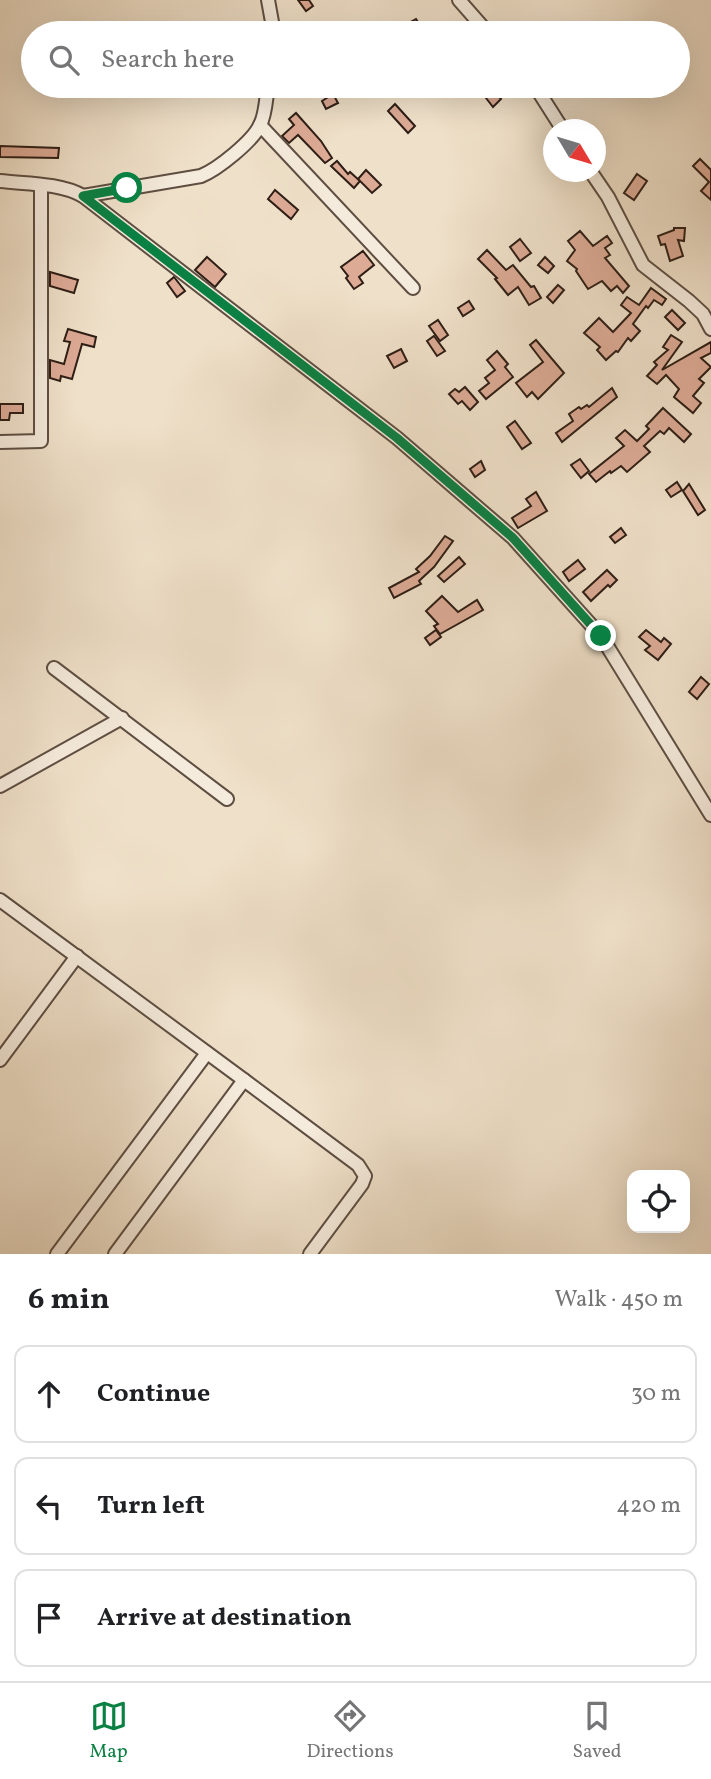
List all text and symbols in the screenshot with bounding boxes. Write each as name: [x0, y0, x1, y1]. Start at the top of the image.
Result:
search box: [21, 21, 690, 98]
icon: search: [45, 41, 83, 79]
text: Search here: [101, 42, 234, 78]
north arrow: [543, 119, 606, 182]
route start: [111, 172, 142, 203]
route end: [585, 620, 616, 651]
map controls: [627, 1170, 690, 1233]
button: locate: [627, 1170, 690, 1233]
text: 6 min: [28, 1279, 110, 1321]
text: Walk · 450 m: [555, 1284, 683, 1316]
icon: ahead: [30, 1375, 68, 1413]
text: Continue: [97, 1376, 210, 1412]
text: 30 m: [631, 1378, 681, 1410]
icon: left: [30, 1487, 68, 1525]
text: Turn left: [97, 1488, 205, 1524]
text: 420 m: [616, 1490, 681, 1522]
icon: arrive: [30, 1599, 68, 1637]
text: Arrive at destination: [97, 1600, 352, 1636]
tab: Map: [89, 1697, 128, 1765]
tab: Directions: [307, 1697, 394, 1765]
tab: Saved: [573, 1697, 621, 1765]

